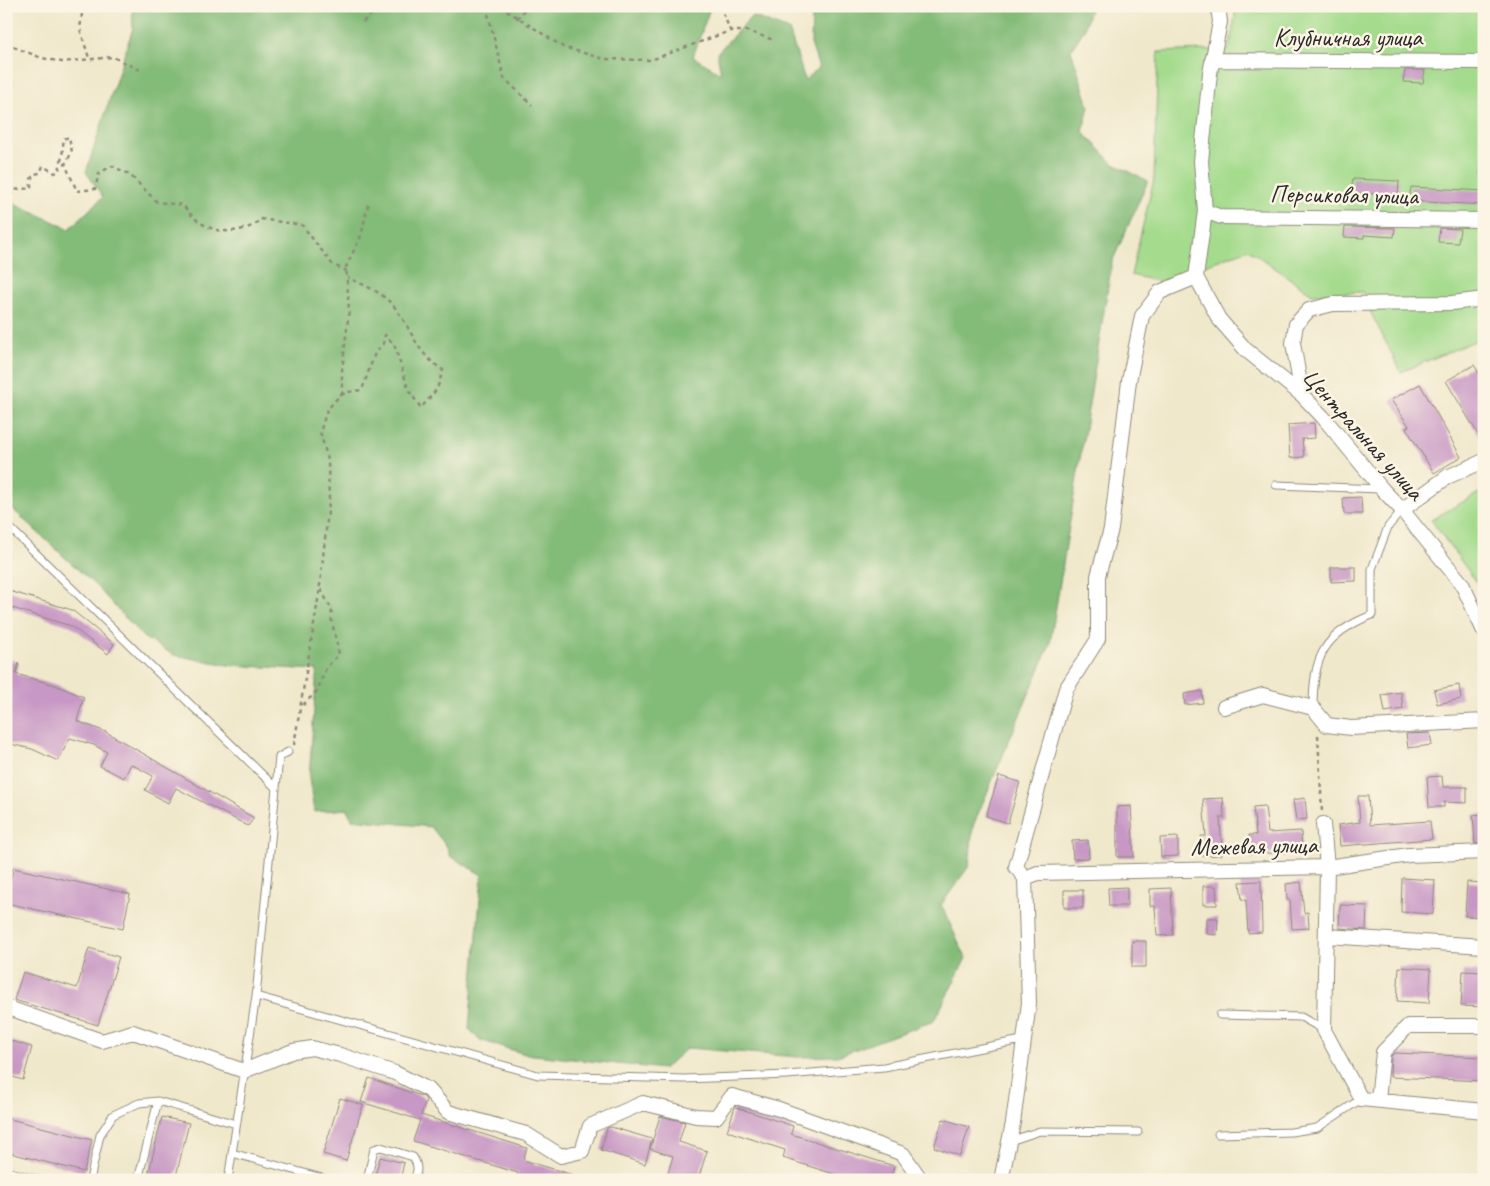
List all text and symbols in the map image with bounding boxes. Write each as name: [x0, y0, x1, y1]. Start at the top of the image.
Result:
street label: Клубничная улица: [1274, 22, 1424, 54]
street label: Персиковая улица: [1270, 178, 1420, 212]
street label: Центральная улица: [1295, 361, 1432, 508]
street label: Межевая улица: [1190, 829, 1320, 863]

